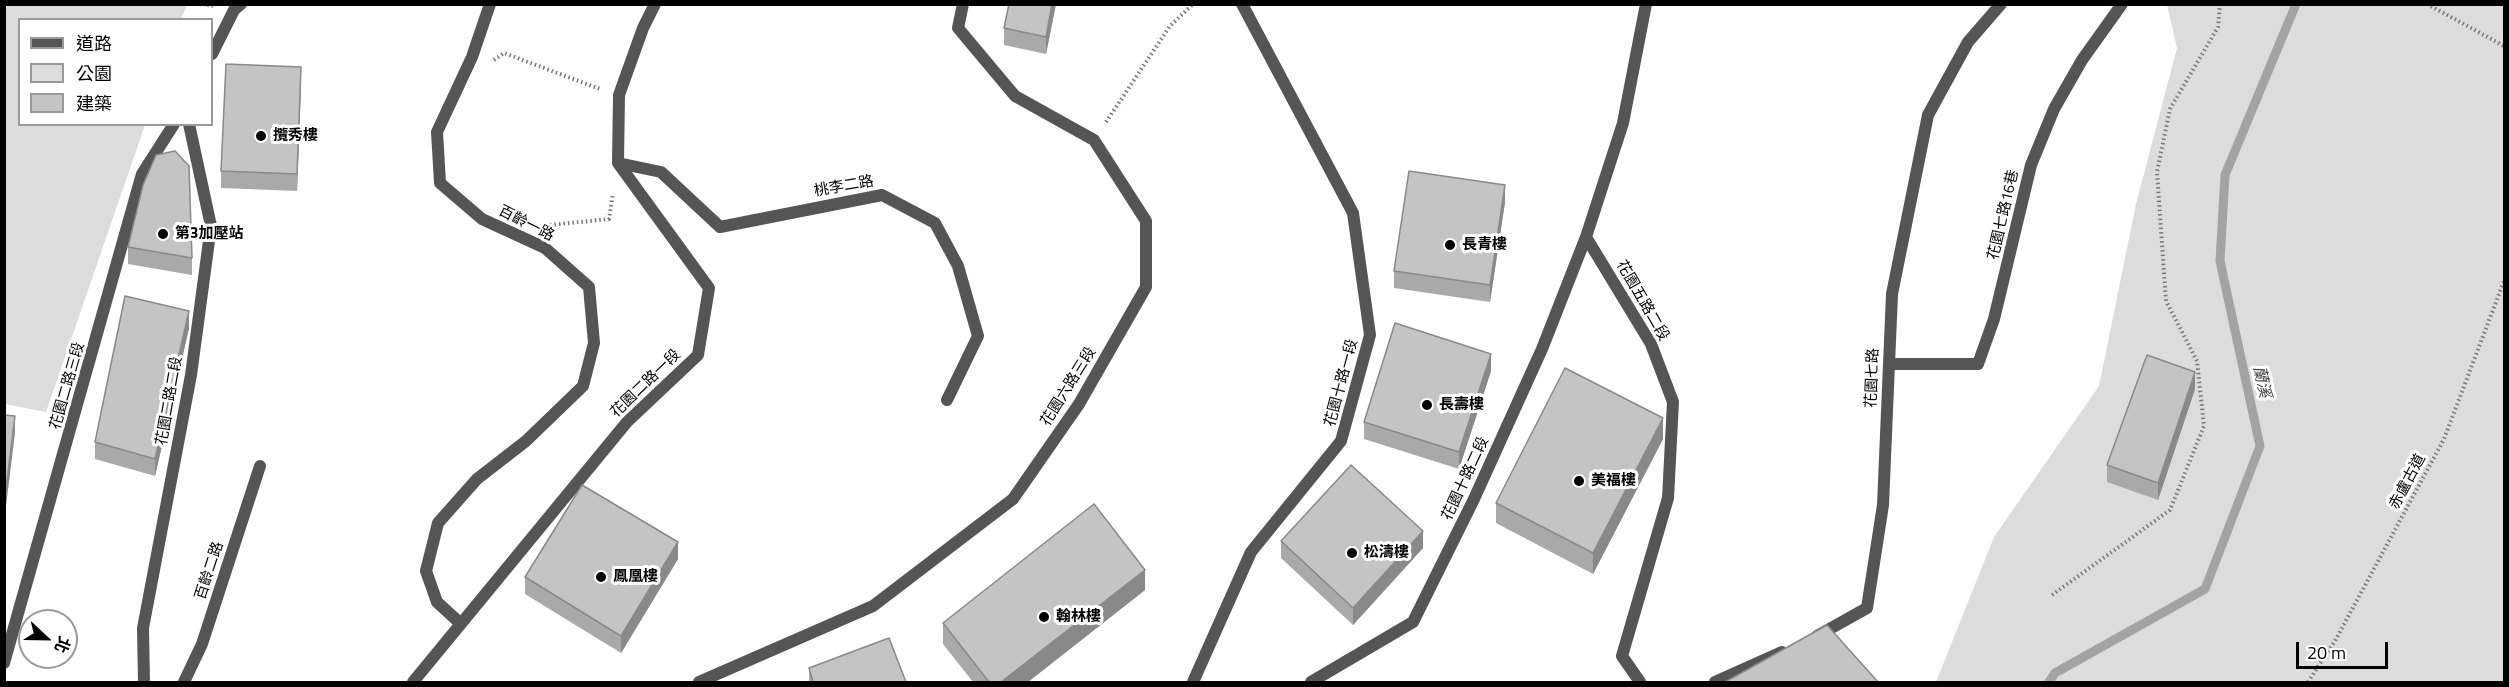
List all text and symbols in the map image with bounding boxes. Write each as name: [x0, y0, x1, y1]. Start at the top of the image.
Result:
legend: [18, 18, 213, 126]
text: 道路: [76, 30, 112, 57]
text: 公園: [76, 60, 112, 87]
text: 建築: [76, 90, 112, 117]
place label: 攬秀樓: [273, 127, 318, 145]
marker: 攬秀樓: [254, 129, 268, 143]
street label: 花園七路16巷: [1985, 168, 2023, 262]
street label: 桃李二路: [813, 173, 875, 201]
street label: 百齡一路: [495, 202, 557, 246]
place label: 第3加壓站: [175, 225, 243, 243]
marker: 第3加壓站: [156, 227, 170, 241]
place label: 長青樓: [1462, 236, 1507, 254]
marker: 長青樓: [1443, 238, 1457, 252]
street label: 花園五路二段: [1612, 258, 1672, 344]
street label: 花園十路一段: [1322, 337, 1362, 429]
street label: 花園二路三段: [47, 340, 89, 432]
street label: 花園六路三段: [1038, 344, 1100, 430]
street label: 花園二路一段: [607, 346, 685, 422]
street label: 花園七路: [1863, 348, 1883, 408]
street label: 花園二路二段: [153, 355, 187, 447]
water label: 蘭溪: [2248, 364, 2274, 400]
place label: 長壽樓: [1439, 396, 1484, 414]
marker: 長壽樓: [1420, 398, 1434, 412]
street label: 花園十路二段: [1439, 434, 1493, 524]
street label: 赤盧古道: [2386, 451, 2430, 513]
place label: 美福樓: [1591, 472, 1636, 490]
marker: 美福樓: [1572, 474, 1586, 488]
street label: 百齡二路: [192, 540, 228, 602]
place label: 松濤樓: [1364, 544, 1409, 562]
marker: 松濤樓: [1345, 546, 1359, 560]
place label: 鳳凰樓: [613, 568, 658, 586]
marker: 鳳凰樓: [594, 570, 608, 584]
place label: 翰林樓: [1056, 608, 1101, 626]
north arrow: [18, 609, 78, 669]
marker: 翰林樓: [1037, 610, 1051, 624]
scale bar: [2299, 630, 2390, 668]
text: 北: [49, 633, 77, 657]
text: 20 m: [2307, 639, 2346, 666]

